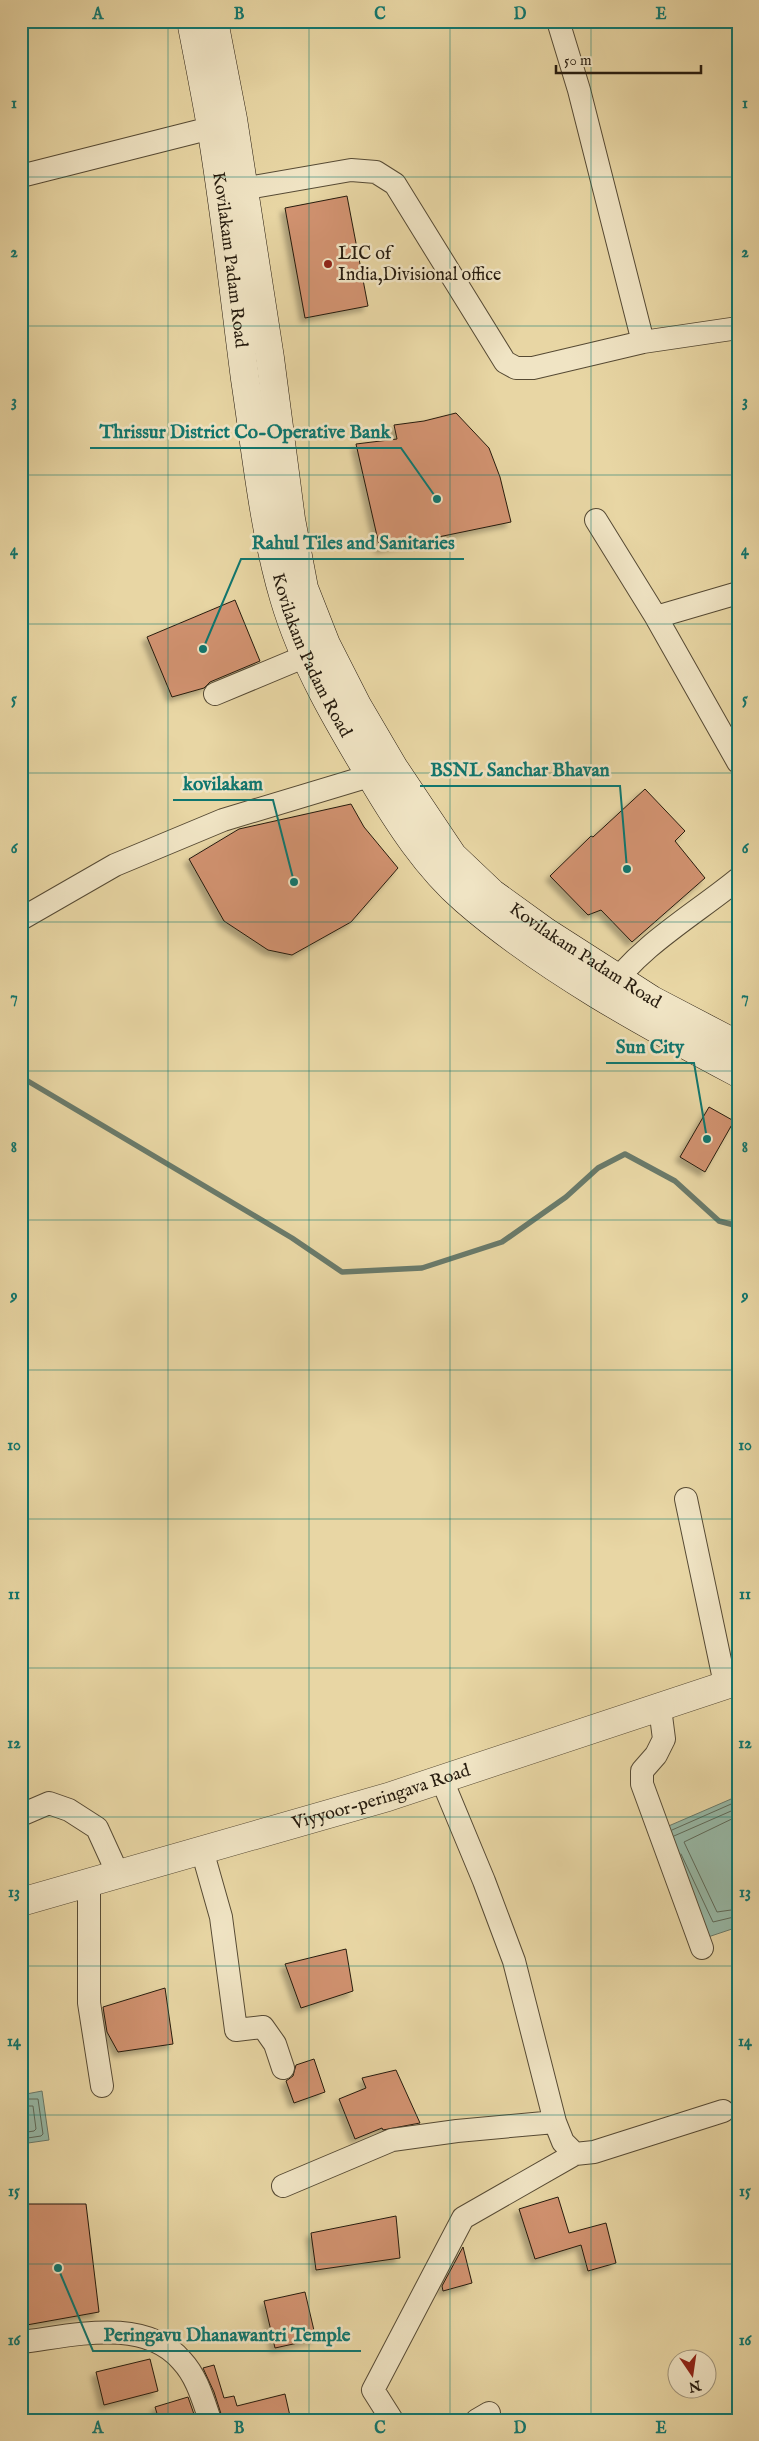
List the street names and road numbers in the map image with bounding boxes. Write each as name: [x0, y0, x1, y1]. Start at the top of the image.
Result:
street label: Kovilakam Padam Road: [207, 170, 252, 350]
street label: Kovilakam Padam Road: [266, 571, 357, 742]
street label: Kovilakam Padam Road: [505, 898, 665, 1014]
street label: Viyyoor-peringava Road: [288, 1759, 473, 1836]

